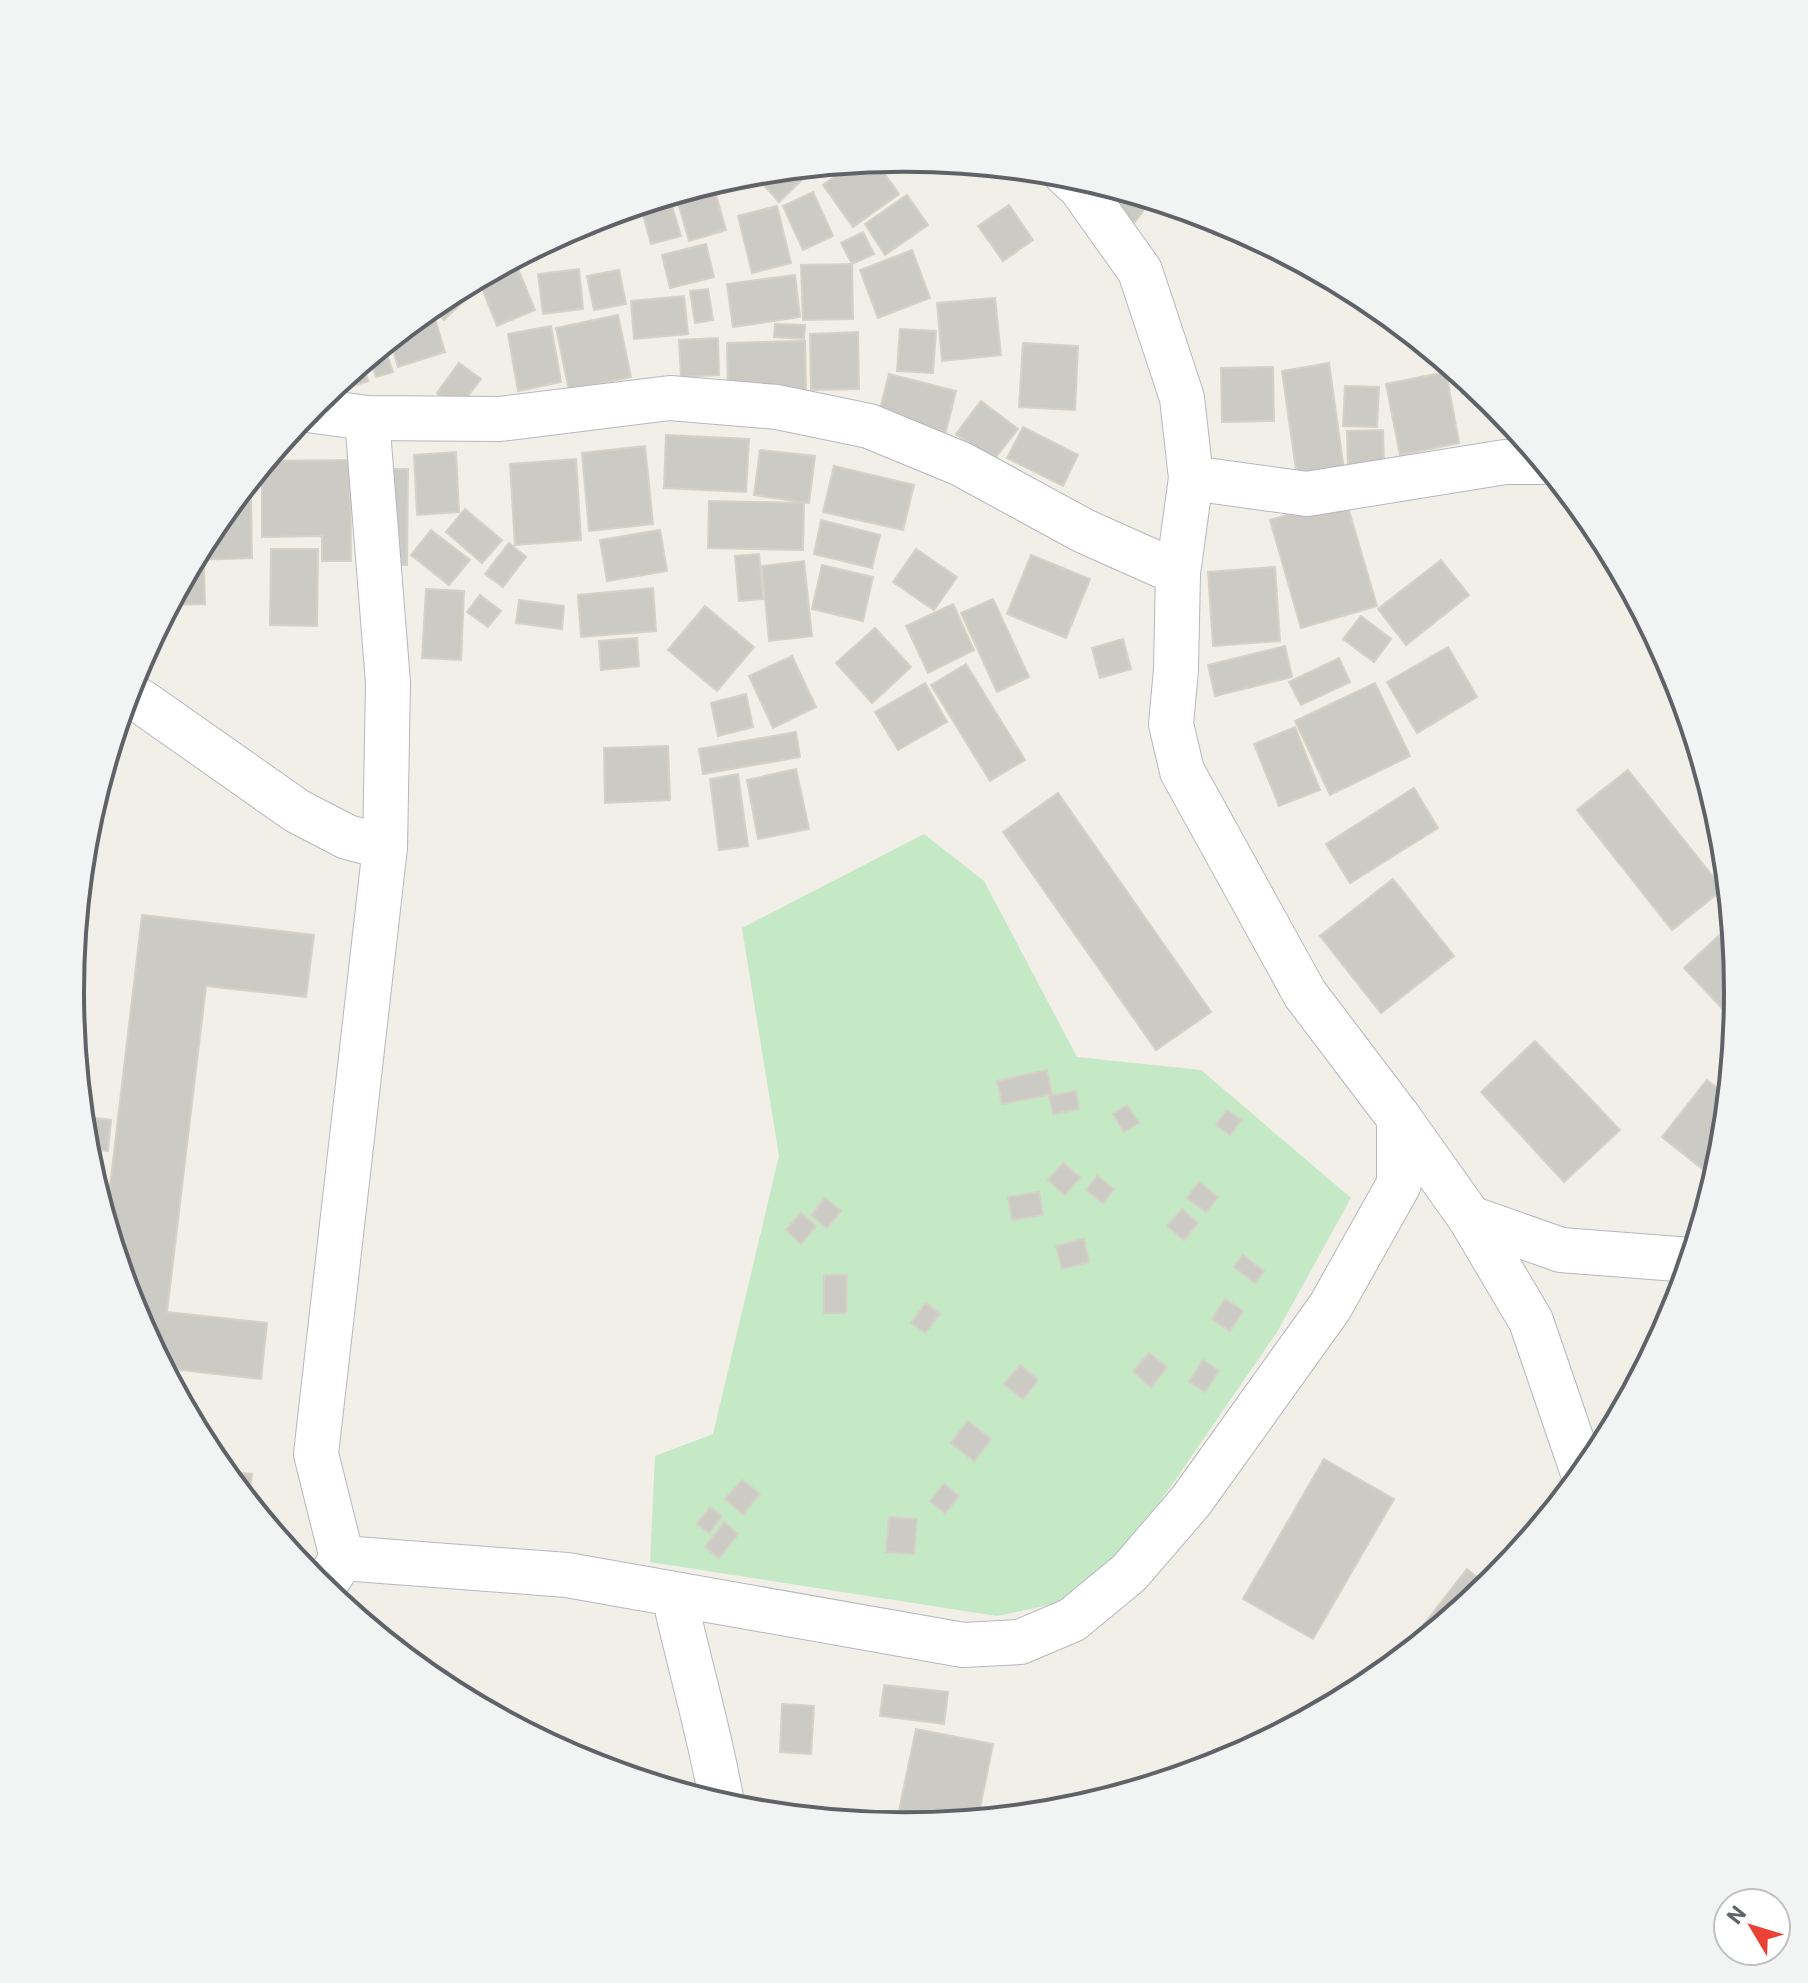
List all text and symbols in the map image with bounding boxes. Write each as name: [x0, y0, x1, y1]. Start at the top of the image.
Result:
north arrow: [1712, 1887, 1792, 1967]
text: N: [1722, 1901, 1751, 1929]

